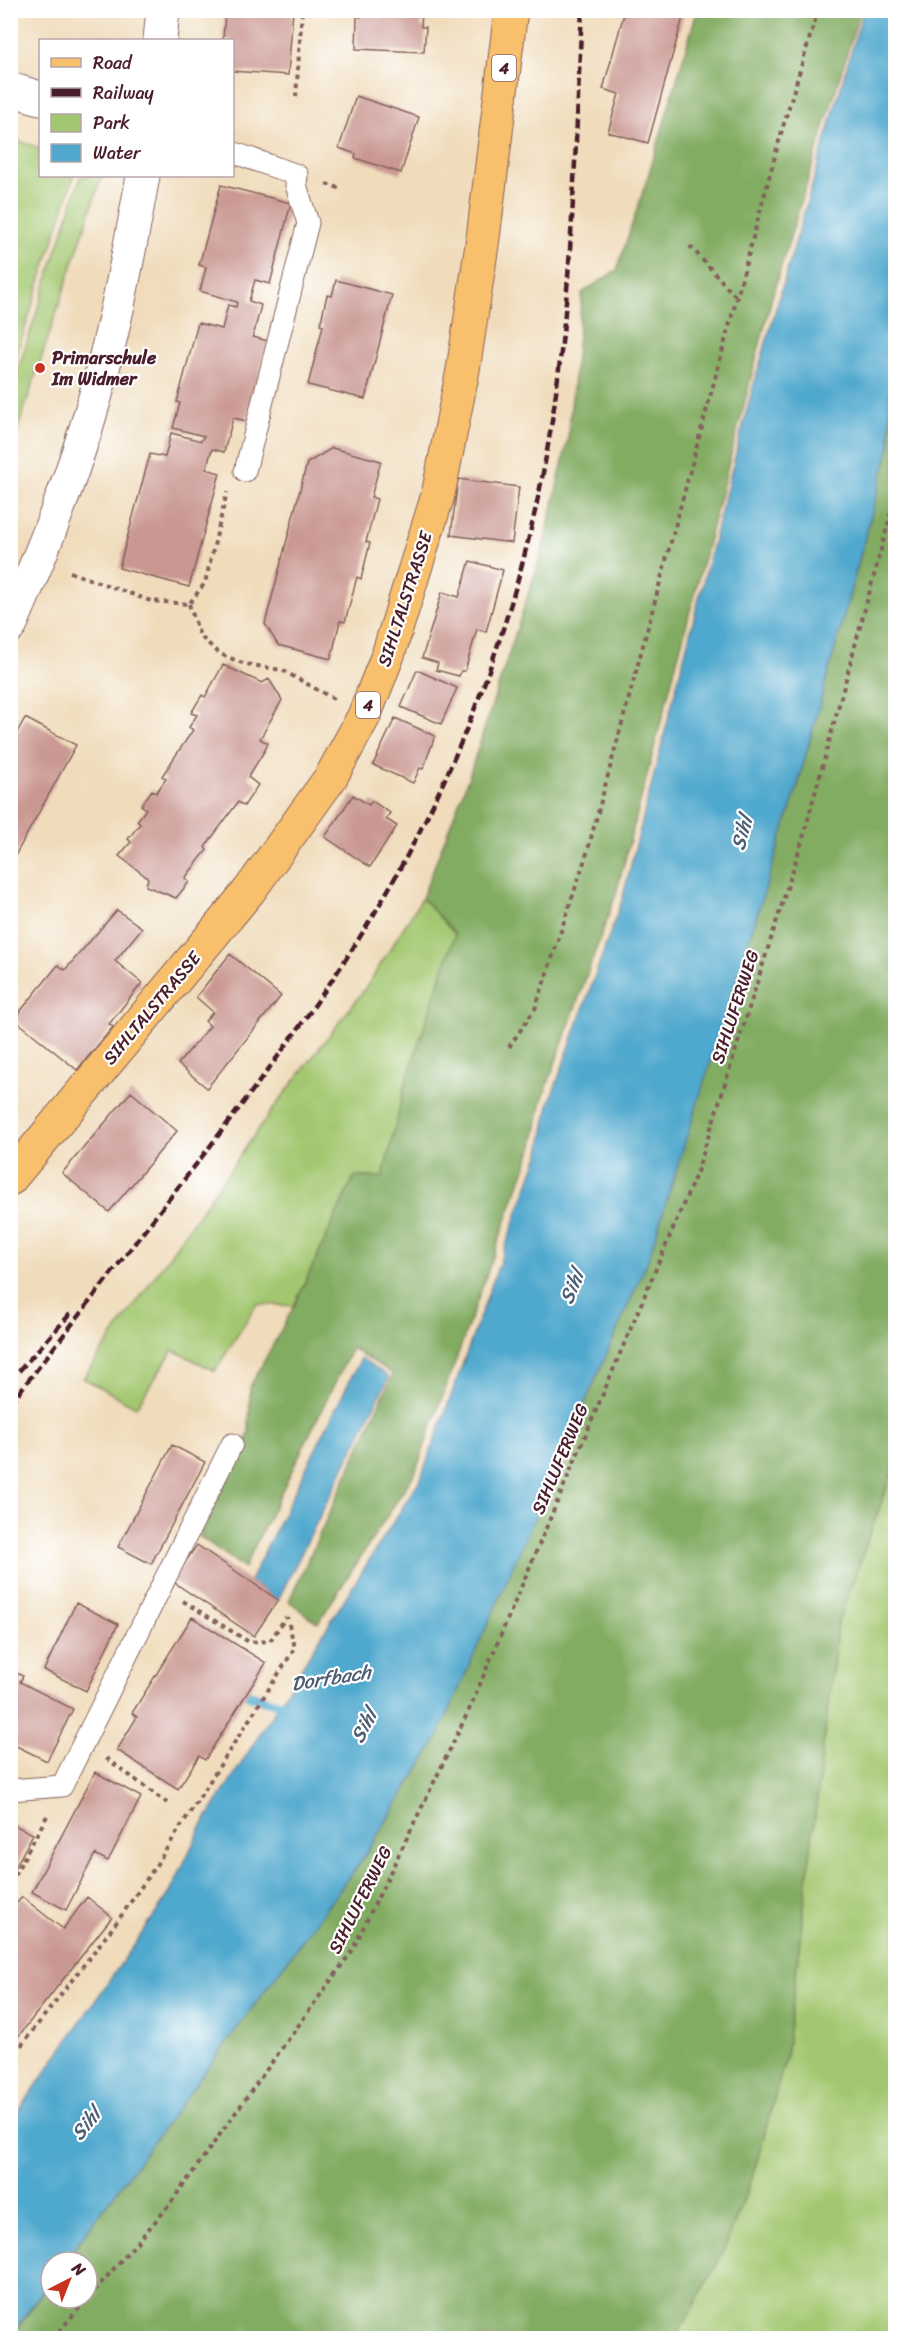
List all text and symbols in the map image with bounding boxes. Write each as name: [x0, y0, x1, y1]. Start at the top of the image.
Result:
legend: [39, 39, 234, 177]
text: Road: [93, 47, 133, 79]
road number: 4: [492, 55, 516, 81]
text: Railway: [93, 77, 155, 109]
text: Park: [93, 107, 130, 139]
text: Water: [93, 137, 142, 169]
place label: Primarschule Im Widmer: [51, 342, 157, 395]
marker: Primarschule Im Widmer: [33, 361, 47, 375]
street label: SIHLTALSTRASSE: [368, 526, 442, 671]
road number: 4: [356, 692, 380, 718]
water label: Sihl: [721, 808, 764, 854]
street label: SIHLTALSTRASSE: [95, 943, 210, 1072]
street label: SIHLUFERWEG: [702, 945, 769, 1068]
water label: Sihl: [549, 1261, 596, 1309]
street label: SIHLUFERWEG: [522, 1398, 598, 1519]
water label: Dorfbach: [289, 1654, 376, 1702]
water label: Sihl: [341, 1699, 390, 1749]
street label: SIHLUFERWEG: [319, 1840, 401, 1960]
water label: Sihl: [62, 2096, 113, 2148]
north arrow: [39, 2250, 99, 2310]
text: N: [64, 2254, 93, 2284]

